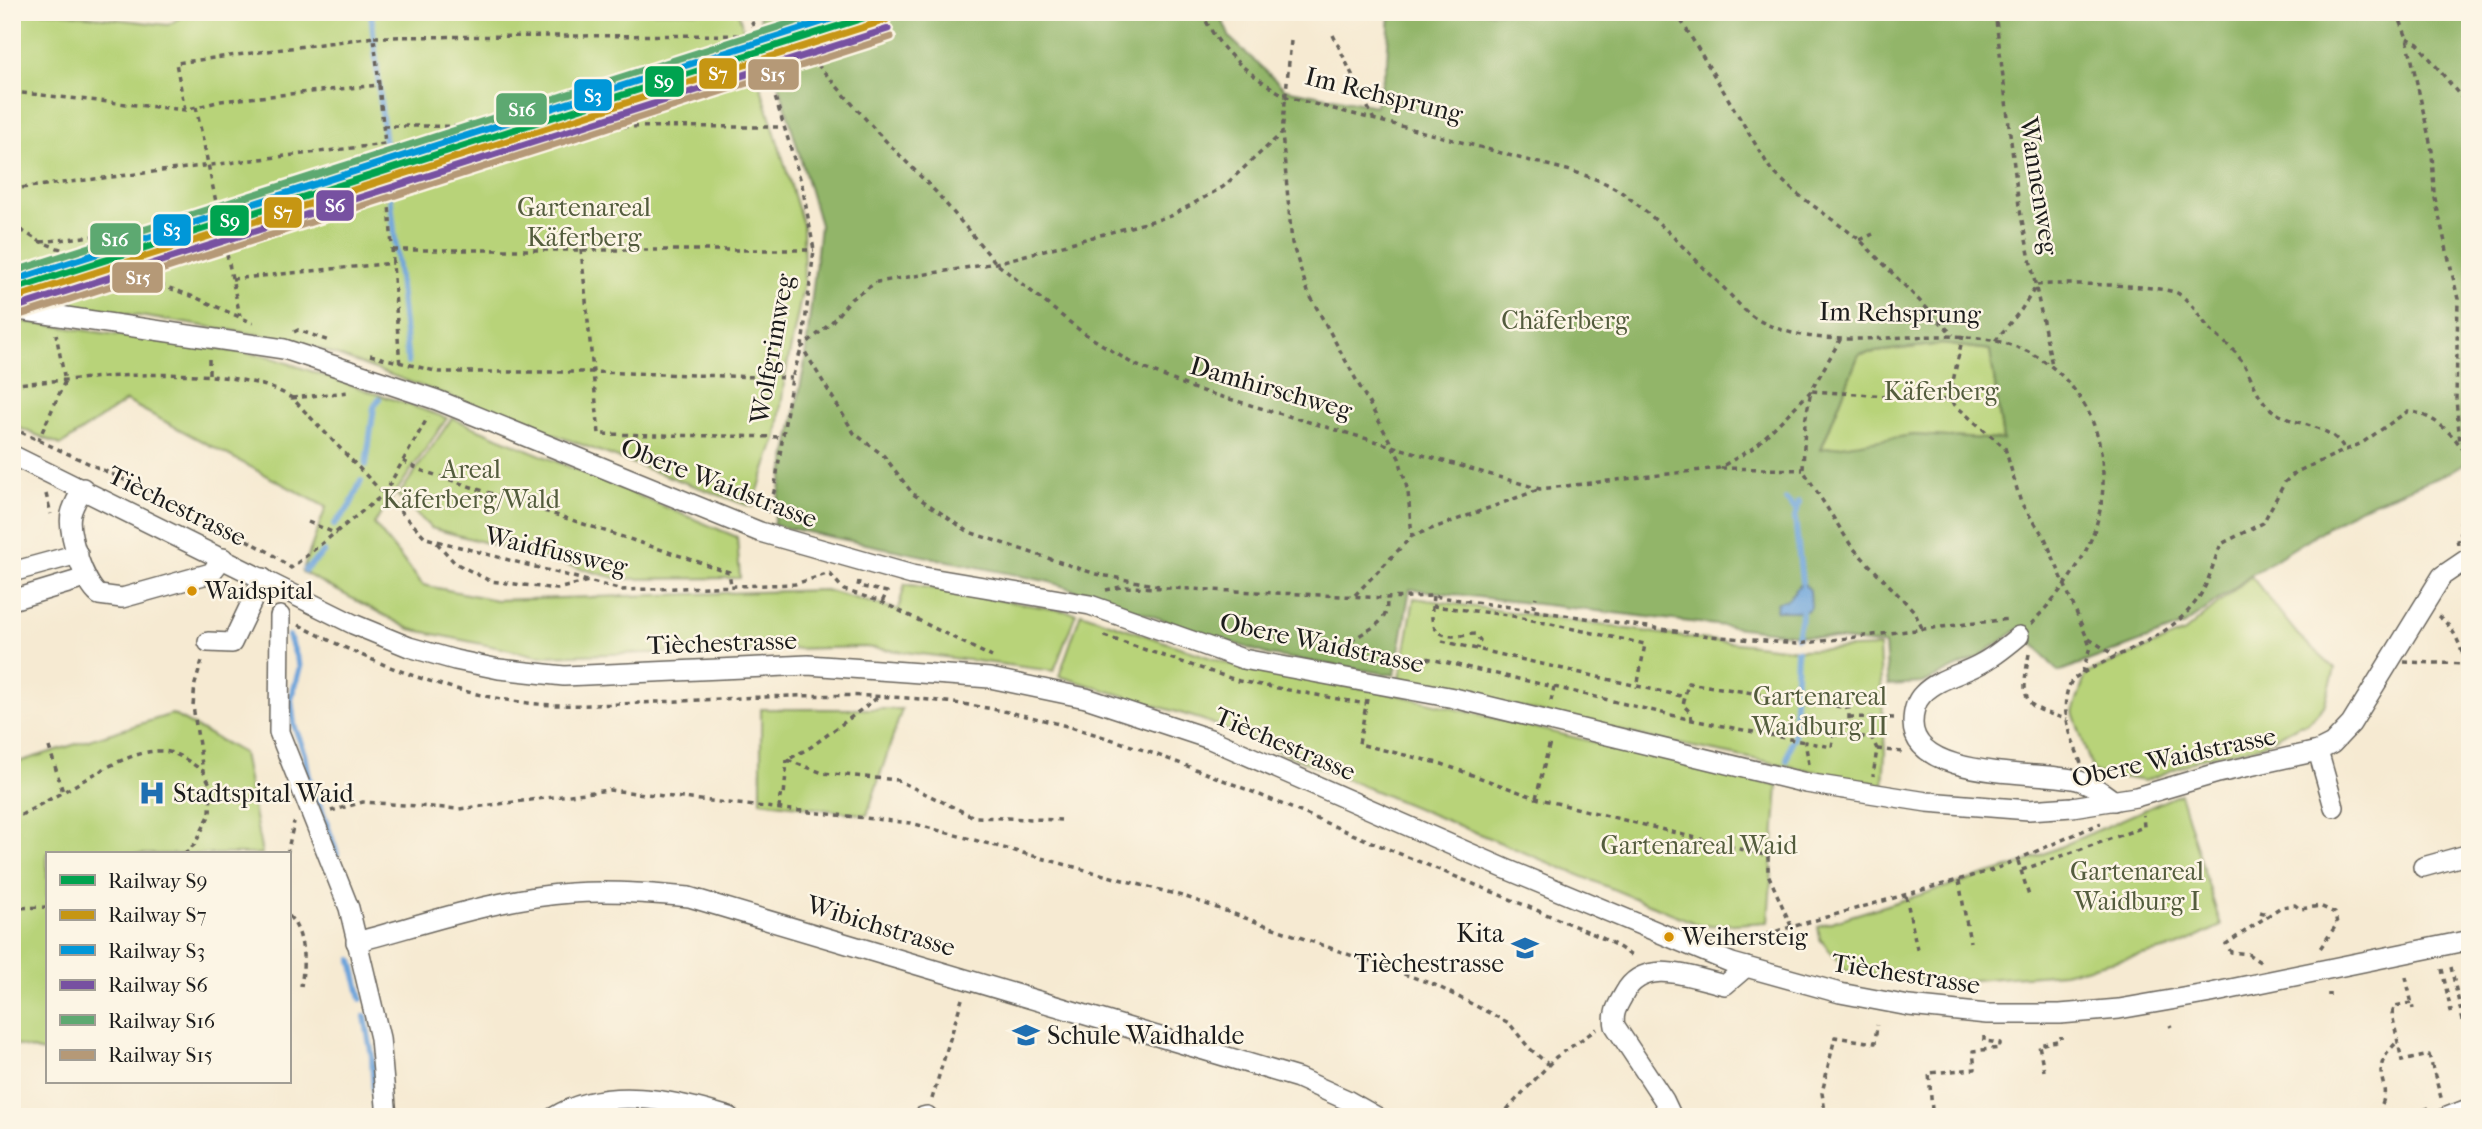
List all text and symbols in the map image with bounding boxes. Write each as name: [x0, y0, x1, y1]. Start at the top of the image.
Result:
line badge: S7: [698, 57, 738, 90]
line badge: S15: [747, 58, 800, 91]
street label: Im Rehsprung: [1302, 60, 1467, 130]
text: S7: [709, 63, 727, 85]
text: S15: [761, 64, 785, 86]
line badge: S9: [644, 65, 685, 98]
text: S9: [654, 71, 674, 93]
line badge: S3: [573, 78, 613, 112]
text: S3: [584, 85, 602, 107]
line badge: S16: [495, 92, 548, 126]
text: S16: [509, 99, 536, 121]
street label: Wannenweg: [2013, 114, 2065, 258]
line badge: S6: [315, 189, 355, 222]
park label: Gartenareal Käferberg: [517, 192, 651, 253]
text: S6: [325, 195, 346, 217]
line badge: S7: [263, 196, 303, 229]
text: S7: [274, 202, 292, 224]
line badge: S9: [209, 204, 250, 237]
text: S9: [220, 210, 240, 232]
line badge: S3: [152, 213, 192, 247]
text: S3: [163, 219, 181, 241]
line badge: S16: [89, 222, 142, 256]
text: S16: [102, 229, 129, 251]
line badge: S15: [111, 261, 164, 294]
text: S15: [126, 267, 150, 289]
street label: Wolfgrimweg: [743, 270, 801, 427]
street label: Im Rehsprung: [1819, 296, 1982, 330]
park label: Chäferberg: [1501, 305, 1630, 336]
street label: Damhirschweg: [1186, 350, 1357, 426]
park label: Käferberg: [1884, 376, 1999, 407]
street label: Obere Waidstrasse: [616, 431, 822, 535]
park label: Areal Käferberg/Wald: [382, 454, 561, 515]
street label: Tièchestrasse: [103, 459, 251, 553]
street label: Waidfussweg: [481, 519, 632, 583]
place label: Waidspital: [204, 577, 313, 605]
marker: Waidspital: [185, 584, 199, 598]
street label: Obere Waidstrasse: [1217, 606, 1427, 680]
street label: Tièchestrasse: [646, 625, 798, 661]
park label: Gartenareal Waidburg II: [1751, 681, 1888, 742]
street label: Tièchestrasse: [1210, 700, 1360, 788]
street label: Obere Waidstrasse: [2069, 720, 2279, 794]
hospital icon: Stadtspital Waid: [137, 778, 167, 808]
place label: Stadtspital Waid: [173, 778, 355, 809]
park label: Gartenareal Waid: [1601, 830, 1798, 861]
legend: [46, 852, 290, 1084]
park label: Gartenareal Waidburg I: [2070, 856, 2204, 917]
text: Railway S9: [108, 869, 207, 893]
street label: Wibichstrasse: [802, 888, 959, 963]
text: Railway S7: [108, 903, 207, 927]
place label: Kita Tièchestrasse: [1354, 918, 1505, 979]
place label: Weihersteig: [1681, 923, 1809, 951]
marker: Weihersteig: [1662, 930, 1676, 944]
school or university icon: Kita Tièchestrasse: [1510, 933, 1540, 963]
text: Railway S3: [108, 939, 205, 963]
street label: Tièchestrasse: [1829, 947, 1983, 1001]
text: Railway S6: [108, 973, 208, 997]
text: Railway S16: [108, 1009, 216, 1033]
school or university icon: Schule Waidhalde: [1011, 1020, 1041, 1050]
place label: Schule Waidhalde: [1047, 1020, 1244, 1051]
text: Railway S15: [108, 1043, 213, 1067]

